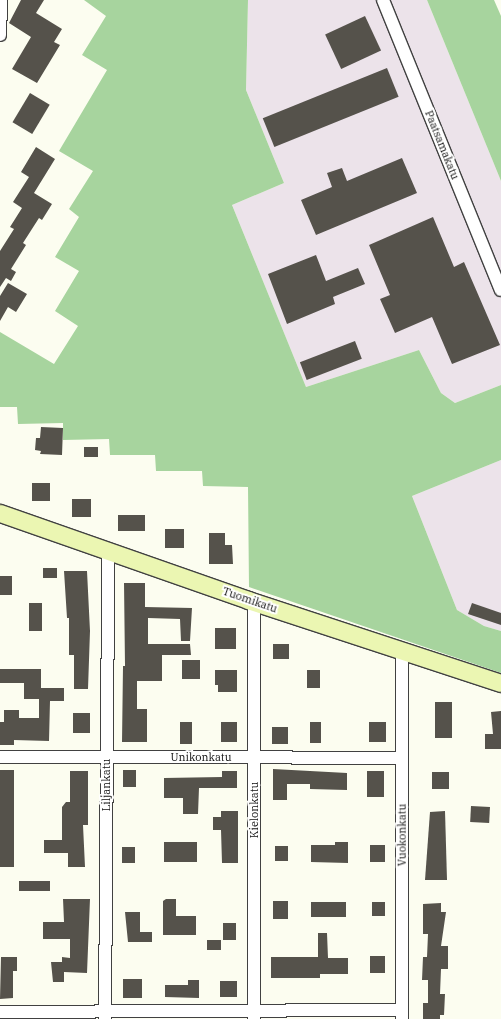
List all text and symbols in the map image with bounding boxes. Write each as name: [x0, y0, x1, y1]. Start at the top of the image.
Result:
street label: Paatsamakatu: [422, 109, 462, 181]
street label: Tuomikatu: [221, 584, 279, 616]
street label: Unikonkatu: [170, 750, 232, 764]
street label: Liljankatu: [99, 759, 113, 811]
street label: Kielonkatu: [247, 782, 261, 838]
street label: Vuokonkatu: [395, 804, 409, 866]

